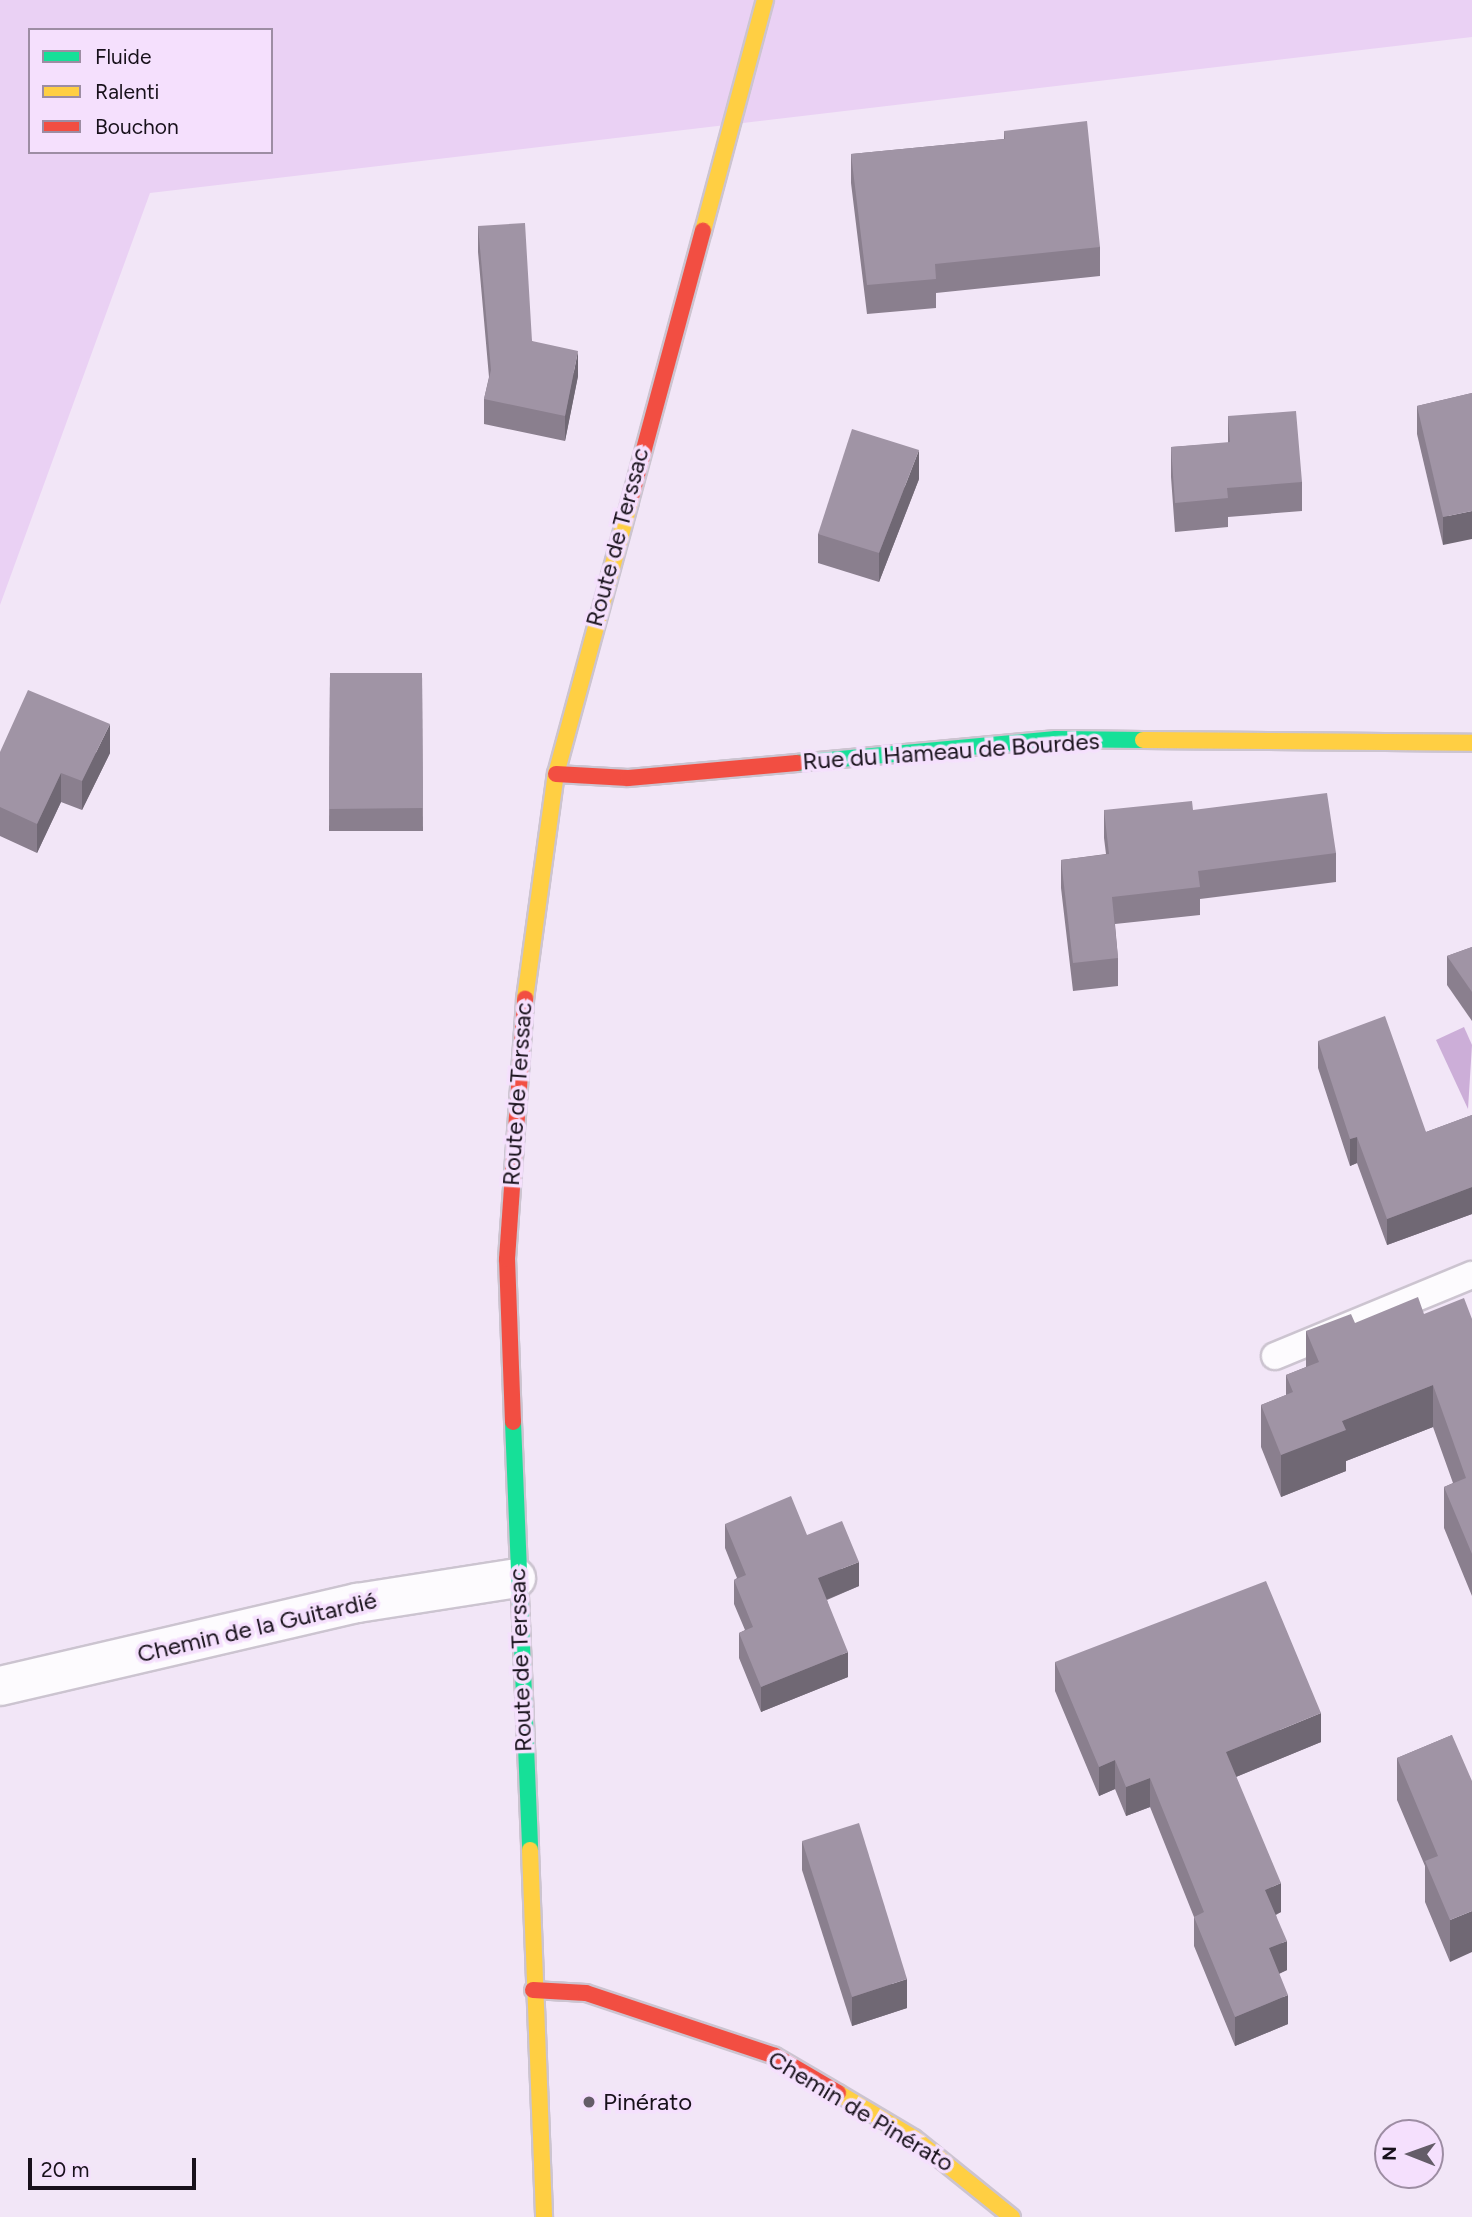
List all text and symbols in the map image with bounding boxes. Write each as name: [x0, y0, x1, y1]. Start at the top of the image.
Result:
legend: [28, 28, 273, 154]
text: Fluide: [95, 44, 151, 69]
text: Ralenti: [95, 79, 159, 104]
text: Bouchon: [95, 114, 179, 139]
street label: Route de Terssac: [579, 444, 655, 630]
street label: Rue du Hameau de Bourdes: [801, 726, 1101, 776]
street label: Route de Terssac: [496, 1001, 538, 1187]
street label: Route de Terssac: [502, 1568, 538, 1752]
street label: Chemin de la Guitardié: [134, 1585, 380, 1669]
street label: Chemin de Pinérato: [763, 2044, 959, 2178]
place label: Pinérato: [603, 2088, 692, 2116]
marker: Pinérato: [581, 2094, 597, 2110]
north arrow: [1374, 2119, 1444, 2189]
scale bar: [32, 2144, 200, 2188]
text: N: [1378, 2146, 1401, 2161]
text: 20 m: [41, 2157, 89, 2182]

